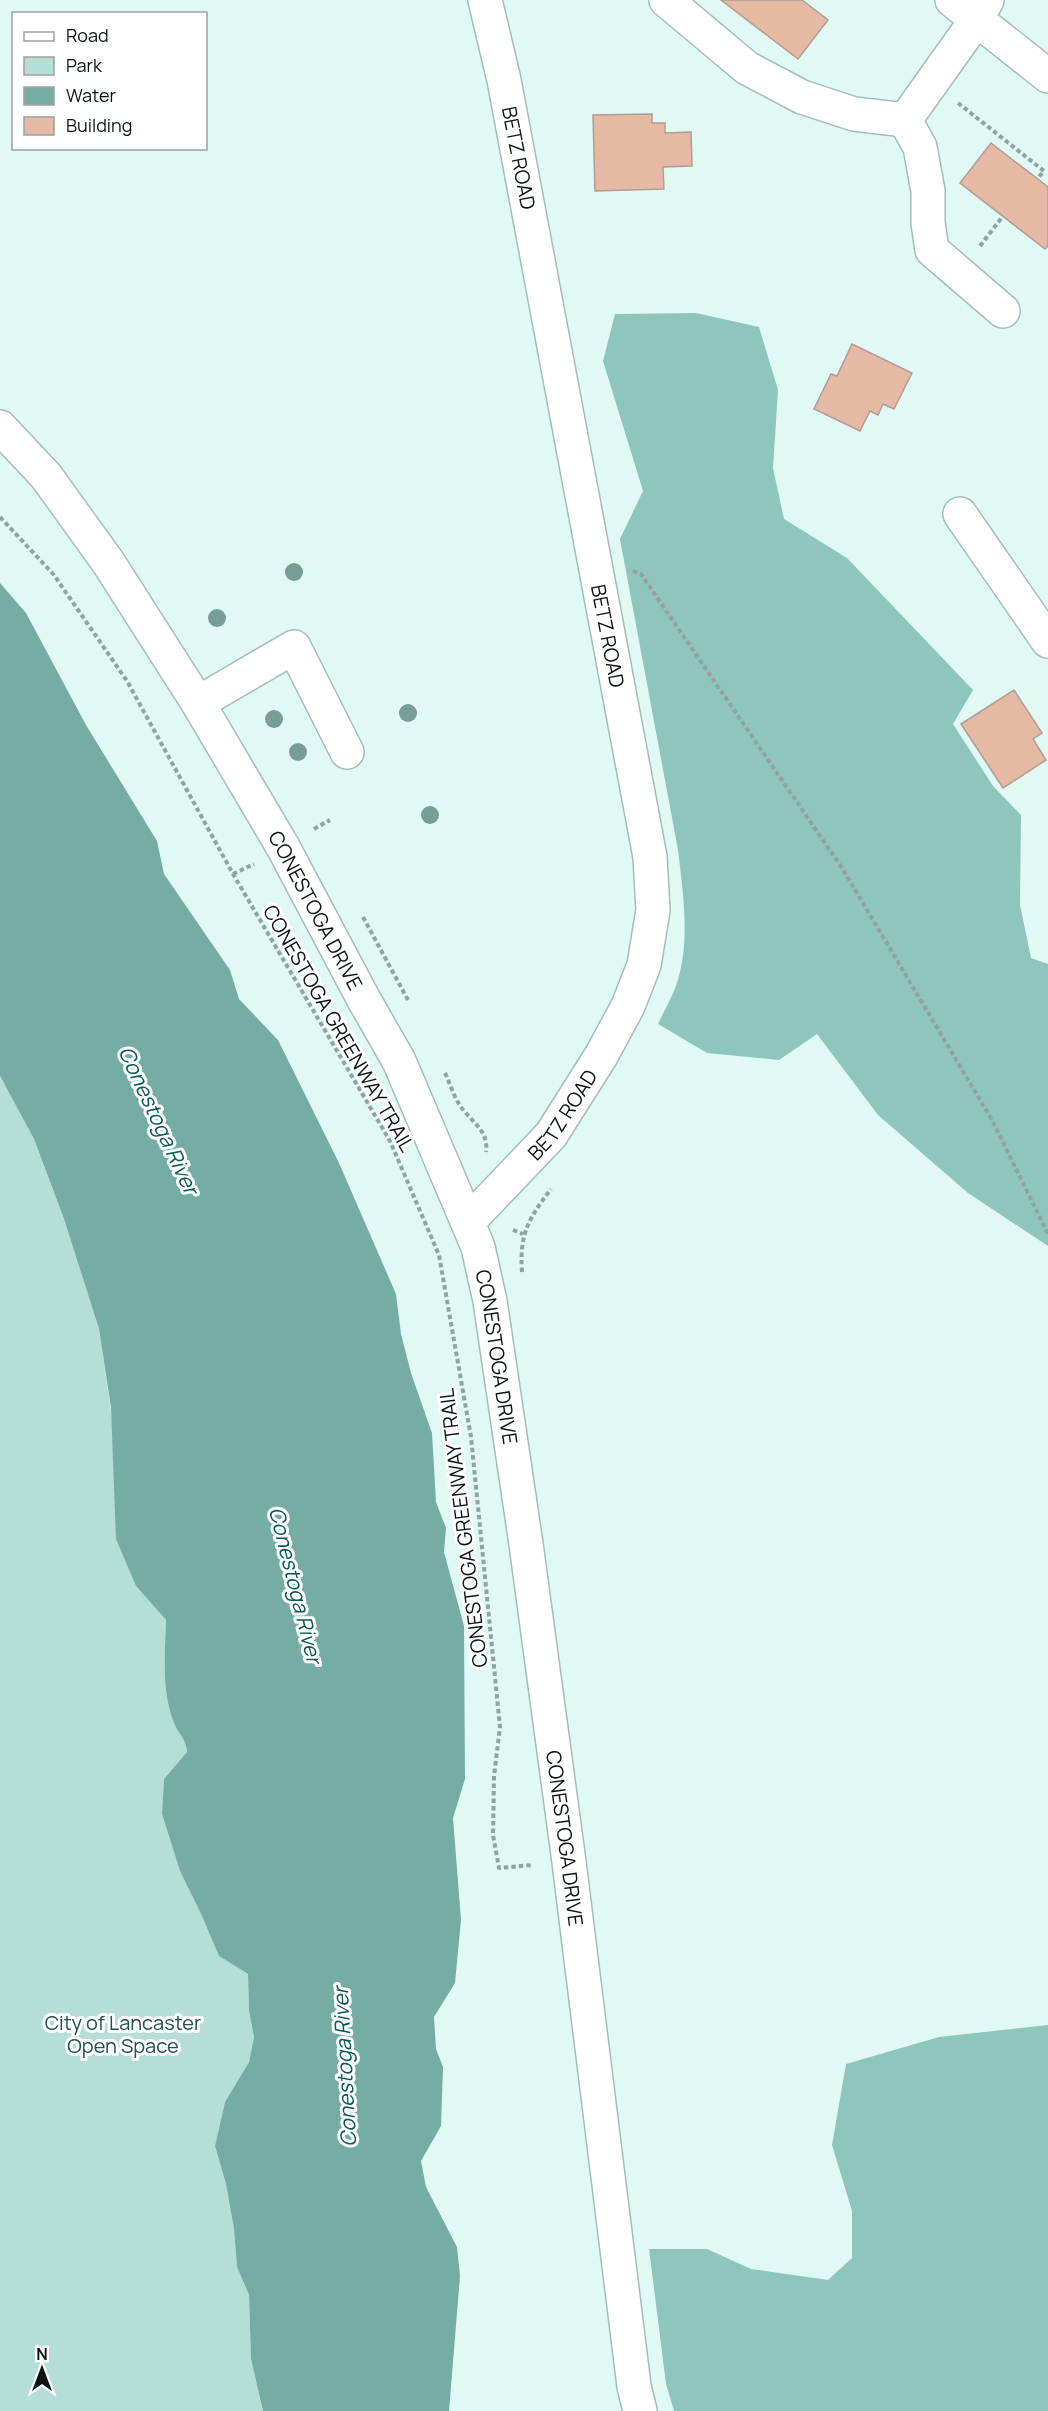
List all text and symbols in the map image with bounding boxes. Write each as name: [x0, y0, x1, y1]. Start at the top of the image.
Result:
legend: [12, 12, 207, 150]
text: Road: [66, 23, 109, 47]
text: Park: [66, 53, 103, 77]
text: Water: [66, 83, 116, 107]
street label: BETZ ROAD: [496, 104, 542, 212]
text: Building: [66, 113, 132, 137]
street label: BETZ ROAD: [585, 582, 631, 690]
street label: CONESTOGA DRIVE: [263, 825, 370, 994]
street label: CONESTOGA GREENWAY TRAIL: [257, 900, 421, 1156]
water label: Conestoga River: [112, 1042, 207, 1201]
street label: BETZ ROAD: [521, 1064, 603, 1165]
street label: CONESTOGA DRIVE: [470, 1267, 525, 1446]
street label: CONESTOGA GREENWAY TRAIL: [432, 1387, 494, 1669]
water label: Conestoga River: [263, 1504, 330, 1668]
street label: CONESTOGA DRIVE: [541, 1749, 590, 1927]
water label: Conestoga River: [326, 1984, 362, 2148]
park label: City of Lancaster Open Space: [45, 2009, 201, 2059]
north arrow: [12, 2339, 72, 2399]
text: N: [36, 2343, 48, 2365]

